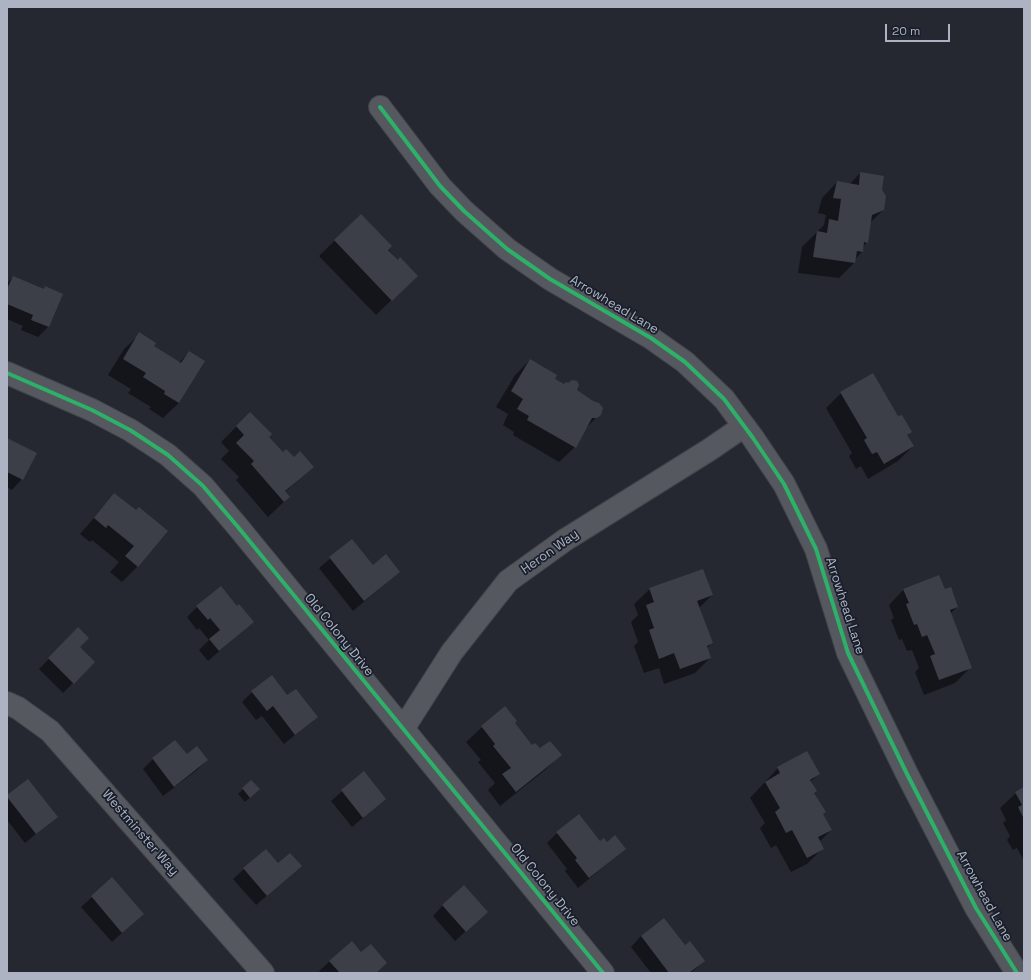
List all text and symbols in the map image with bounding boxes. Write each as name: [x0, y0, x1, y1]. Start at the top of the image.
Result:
scale bar: [887, 16, 952, 42]
text: 20 m: [892, 23, 920, 39]
street label: Arrowhead Lane: [567, 272, 661, 338]
street label: Heron Way: [518, 526, 582, 578]
street label: Arrowhead Lane: [822, 556, 868, 656]
street label: Old Colony Drive: [301, 591, 377, 679]
street label: Westminster Way: [98, 787, 182, 879]
street label: Old Colony Drive: [507, 841, 583, 929]
street label: Arrowhead Lane: [953, 848, 1015, 944]

